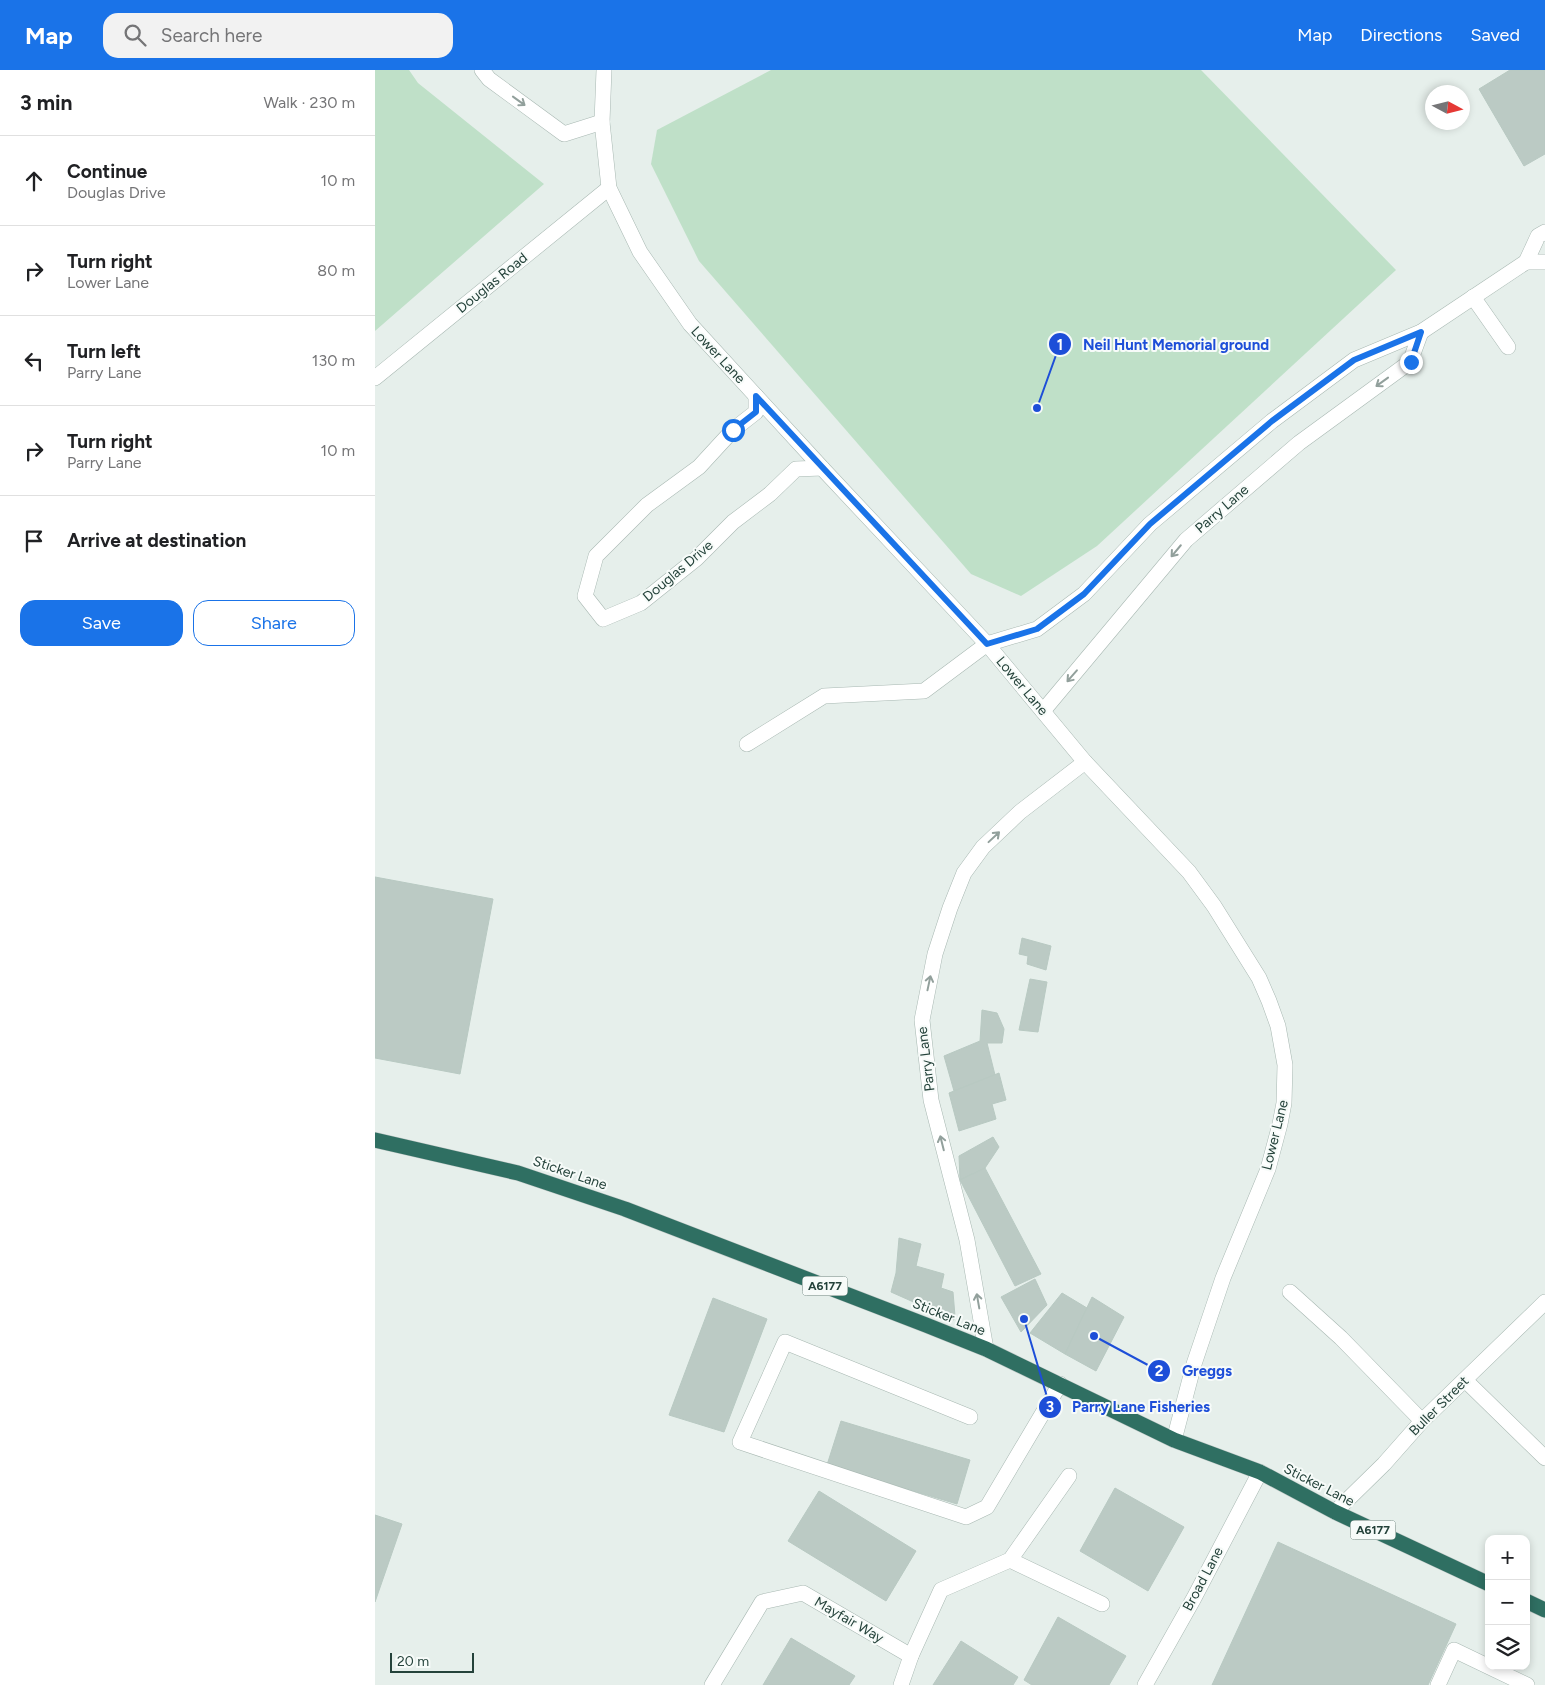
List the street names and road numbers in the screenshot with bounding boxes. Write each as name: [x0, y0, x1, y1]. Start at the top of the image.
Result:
street label: Douglas Road: [453, 249, 531, 317]
street label: Lower Lane: [687, 323, 749, 387]
street label: Parry Lane: [1192, 481, 1252, 537]
street label: Douglas Drive: [639, 537, 717, 605]
street label: Lower Lane: [992, 653, 1052, 719]
street label: Parry Lane: [914, 1025, 938, 1092]
street label: Lower Lane: [1258, 1098, 1292, 1172]
street label: Sticker Lane: [531, 1152, 610, 1194]
road number: A6177: [803, 1276, 847, 1296]
street label: Sticker Lane: [910, 1295, 988, 1339]
street label: Buller Street: [1406, 1373, 1472, 1439]
street label: Sticker Lane: [1281, 1460, 1358, 1510]
road number: A6177: [1351, 1520, 1395, 1540]
street label: Broad Lane: [1179, 1544, 1227, 1614]
street label: Mayfair Way: [811, 1593, 887, 1647]

